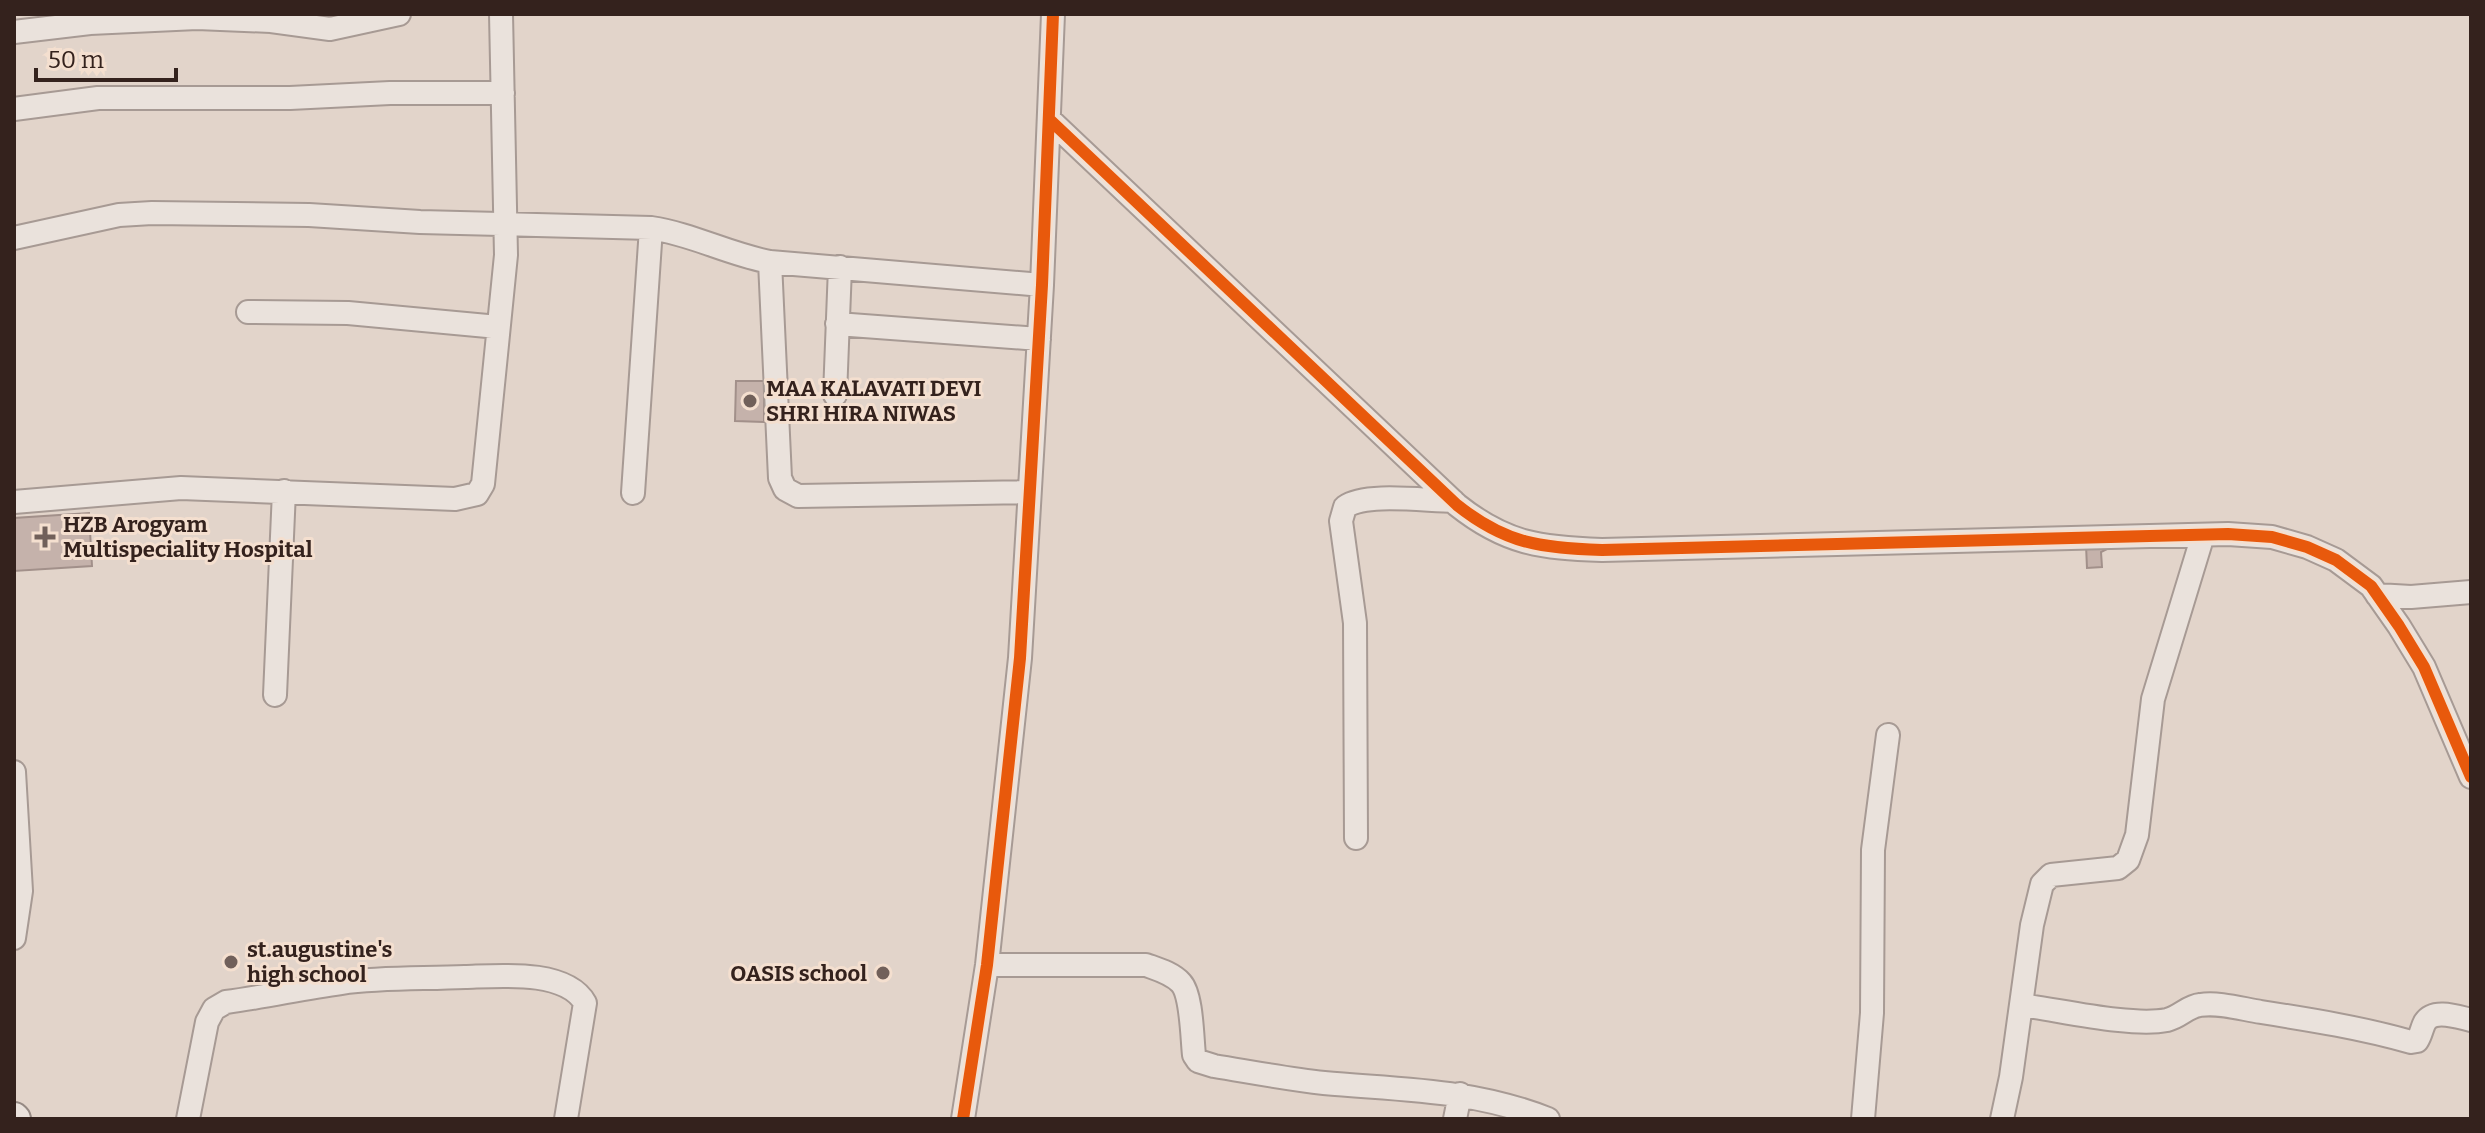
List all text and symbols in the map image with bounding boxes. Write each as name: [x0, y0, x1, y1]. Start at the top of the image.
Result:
scale bar: [36, 32, 176, 82]
text: 50 m: [48, 46, 104, 74]
place label: MAA KALAVATI DEVI SHRI HIRA NIWAS: [766, 375, 982, 427]
marker: MAA KALAVATI DEVI SHRI HIRA NIWAS: [741, 392, 759, 410]
place label: HZB Arogyam Multispeciality Hospital: [63, 511, 313, 563]
marker: HZB Arogyam Multispeciality Hospital: [34, 526, 56, 548]
place label: st.augustine's high school: [247, 936, 393, 988]
marker: st.augustine's high school: [222, 953, 240, 971]
place label: OASIS school: [730, 960, 867, 987]
marker: OASIS school: [874, 964, 892, 982]

